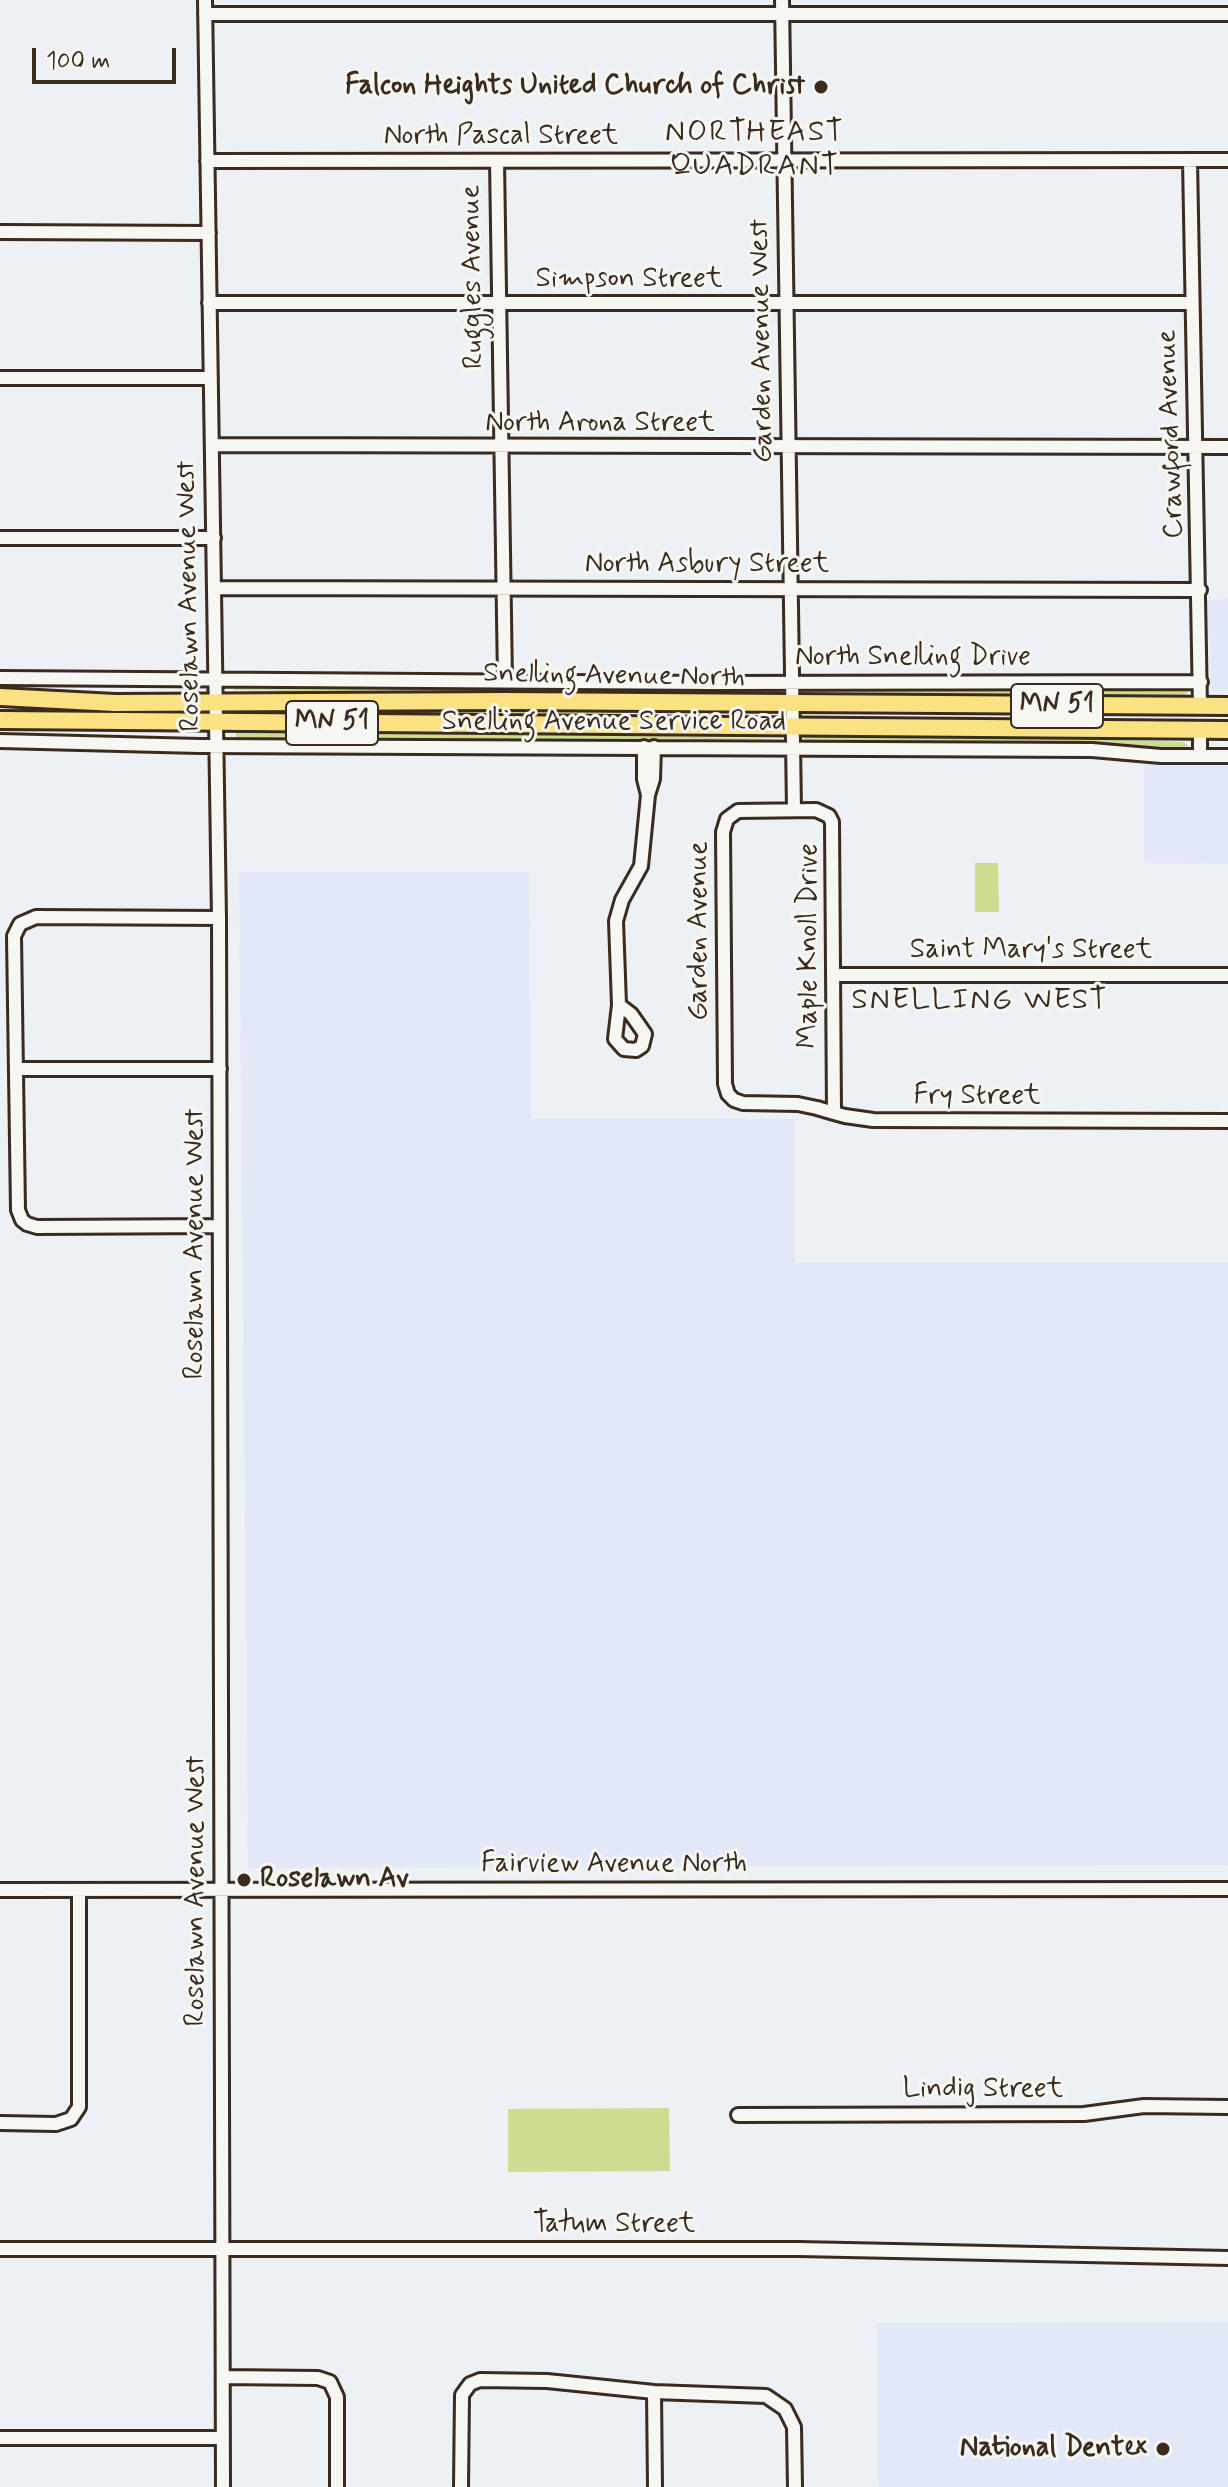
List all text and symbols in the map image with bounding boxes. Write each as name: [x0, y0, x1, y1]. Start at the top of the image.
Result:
scale bar: [36, 32, 180, 82]
text: 100 m: [46, 46, 110, 77]
place label: Falcon Heights United Church of Christ: [345, 70, 805, 104]
marker: Falcon Heights United Church of Christ: [812, 78, 830, 96]
district label: NORTHEAST QUADRANT: [661, 116, 849, 186]
street label: North Pascal Street: [384, 120, 618, 154]
street label: Ruggles Avenue: [456, 185, 492, 369]
street label: Garden Avenue West: [744, 219, 782, 463]
street label: Simpson Street: [536, 263, 722, 297]
street label: Crawford Avenue: [1152, 329, 1192, 539]
street label: North Arona Street: [485, 407, 715, 441]
street label: Roselawn Avenue West: [171, 460, 209, 732]
street label: North Asbury Street: [585, 548, 829, 582]
street label: North Snelling Drive: [795, 641, 1031, 675]
street label: Snelling Avenue North: [483, 658, 745, 696]
road number: MN 51: [1011, 684, 1103, 728]
road number: MN 51: [286, 701, 378, 745]
street label: Snelling Avenue Service Road: [442, 706, 786, 740]
street label: Garden Avenue: [683, 841, 717, 1021]
street label: Maple Knoll Drive: [793, 843, 827, 1049]
street label: Saint Mary's Street: [910, 934, 1152, 968]
district label: SNELLING WEST: [848, 984, 1112, 1020]
street label: Fry Street: [913, 1080, 1041, 1114]
street label: Roselawn Avenue West: [179, 1108, 213, 1380]
street label: Roselawn Avenue West: [180, 1755, 214, 2027]
street label: Fairview Avenue North: [481, 1848, 747, 1882]
place label: Roselawn Av: [260, 1863, 409, 1897]
marker: Roselawn Av: [235, 1871, 253, 1889]
street label: Lindig Street: [903, 2073, 1063, 2107]
street label: Tatum Street: [533, 2208, 695, 2242]
place label: National Dentex: [960, 2432, 1147, 2466]
marker: National Dentex: [1154, 2440, 1172, 2458]

